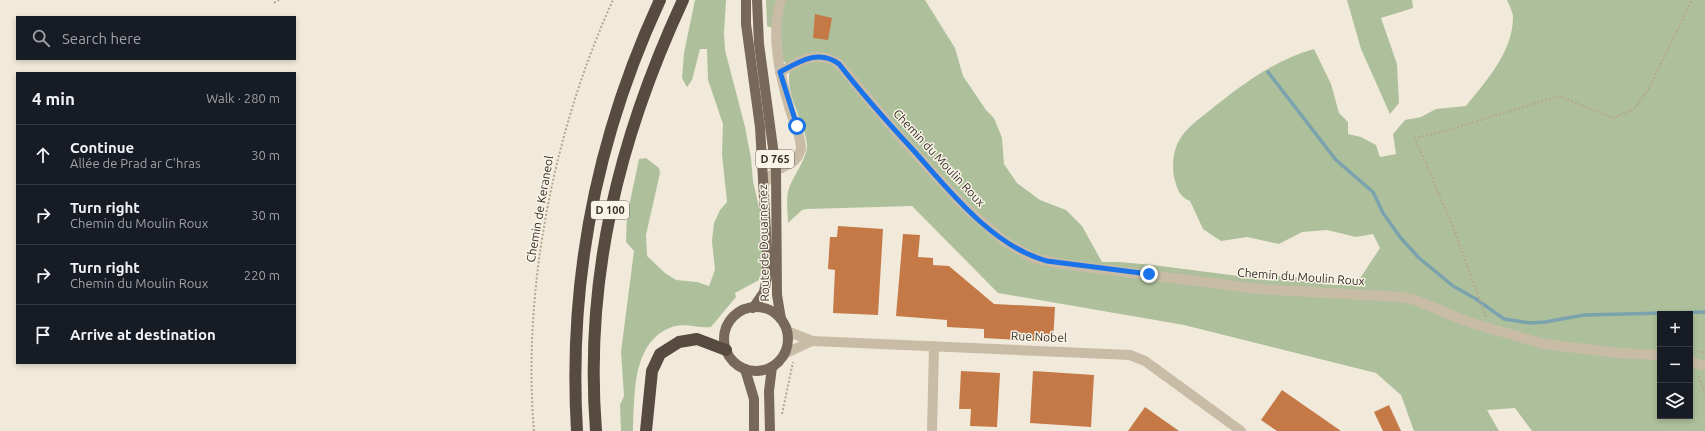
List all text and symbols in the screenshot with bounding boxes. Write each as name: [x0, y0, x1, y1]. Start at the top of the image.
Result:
search box: [16, 16, 296, 60]
icon: search: [30, 27, 52, 49]
text: Search here: [62, 30, 141, 47]
text: 4 min: [32, 89, 75, 108]
text: Walk · 280 m: [206, 91, 280, 105]
street label: Chemin du Moulin Roux: [891, 107, 988, 209]
route start: [788, 117, 806, 135]
text: Continue: [70, 139, 134, 156]
icon: ahead: [32, 144, 54, 166]
text: 30 m: [251, 148, 280, 162]
road number: D 765: [756, 150, 794, 168]
street label: Chemin de Keraneol: [524, 154, 555, 263]
text: Allée de Prad ar C'hras: [70, 156, 201, 170]
street label: Route de Douarnenez: [756, 184, 771, 302]
text: Turn right: [70, 199, 140, 216]
road number: D 100: [591, 201, 629, 219]
icon: right: [32, 204, 54, 226]
text: 30 m: [251, 208, 280, 222]
text: Chemin du Moulin Roux: [70, 216, 208, 230]
text: Turn right: [70, 259, 140, 276]
icon: right: [32, 264, 54, 286]
route end: [1140, 265, 1158, 283]
street label: Chemin du Moulin Roux: [1237, 266, 1365, 287]
text: 220 m: [244, 268, 280, 282]
text: Chemin du Moulin Roux: [70, 276, 208, 290]
map controls: [1657, 311, 1693, 419]
button: +: [1657, 311, 1693, 347]
icon: arrive: [32, 324, 54, 346]
text: Arrive at destination: [70, 326, 216, 343]
street label: Rue Nobel: [1011, 329, 1067, 344]
button: −: [1657, 347, 1693, 383]
button: layers: [1657, 383, 1693, 419]

